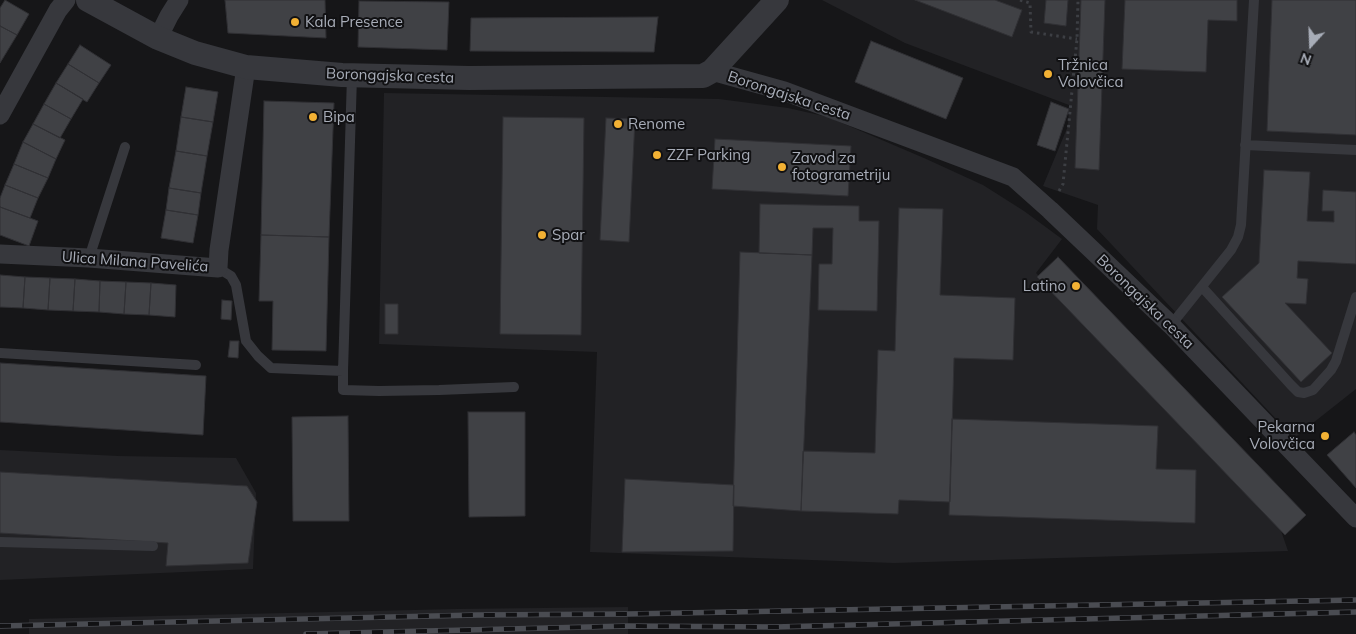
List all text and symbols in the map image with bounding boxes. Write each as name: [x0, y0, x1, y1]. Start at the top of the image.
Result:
place label: Kala Presence: [305, 13, 403, 31]
marker: Kala Presence: [289, 16, 301, 28]
north arrow: [1286, 20, 1336, 70]
text: N: [1298, 49, 1314, 69]
place label: Tržnica Volovčica: [1058, 56, 1123, 91]
street label: Borongajska cesta: [326, 65, 454, 87]
street label: Borongajska cesta: [725, 68, 853, 124]
marker: Tržnica Volovčica: [1042, 68, 1054, 80]
place label: Bipa: [323, 108, 355, 126]
marker: Bipa: [307, 111, 319, 123]
place label: Renome: [628, 115, 685, 133]
marker: Renome: [612, 118, 624, 130]
place label: ZZF Parking: [667, 146, 750, 164]
marker: ZZF Parking: [651, 149, 663, 161]
place label: Zavod za fotogrametriju: [792, 149, 890, 184]
marker: Zavod za fotogrametriju: [776, 161, 788, 173]
place label: Spar: [552, 226, 585, 244]
marker: Spar: [536, 229, 548, 241]
street label: Ulica Milana Pavelića: [61, 248, 209, 276]
street label: Borongajska cesta: [1093, 251, 1197, 353]
place label: Latino: [1023, 277, 1066, 295]
marker: Latino: [1070, 280, 1082, 292]
place label: Pekarna Volovčica: [1250, 418, 1315, 453]
marker: Pekarna Volovčica: [1319, 430, 1331, 442]

